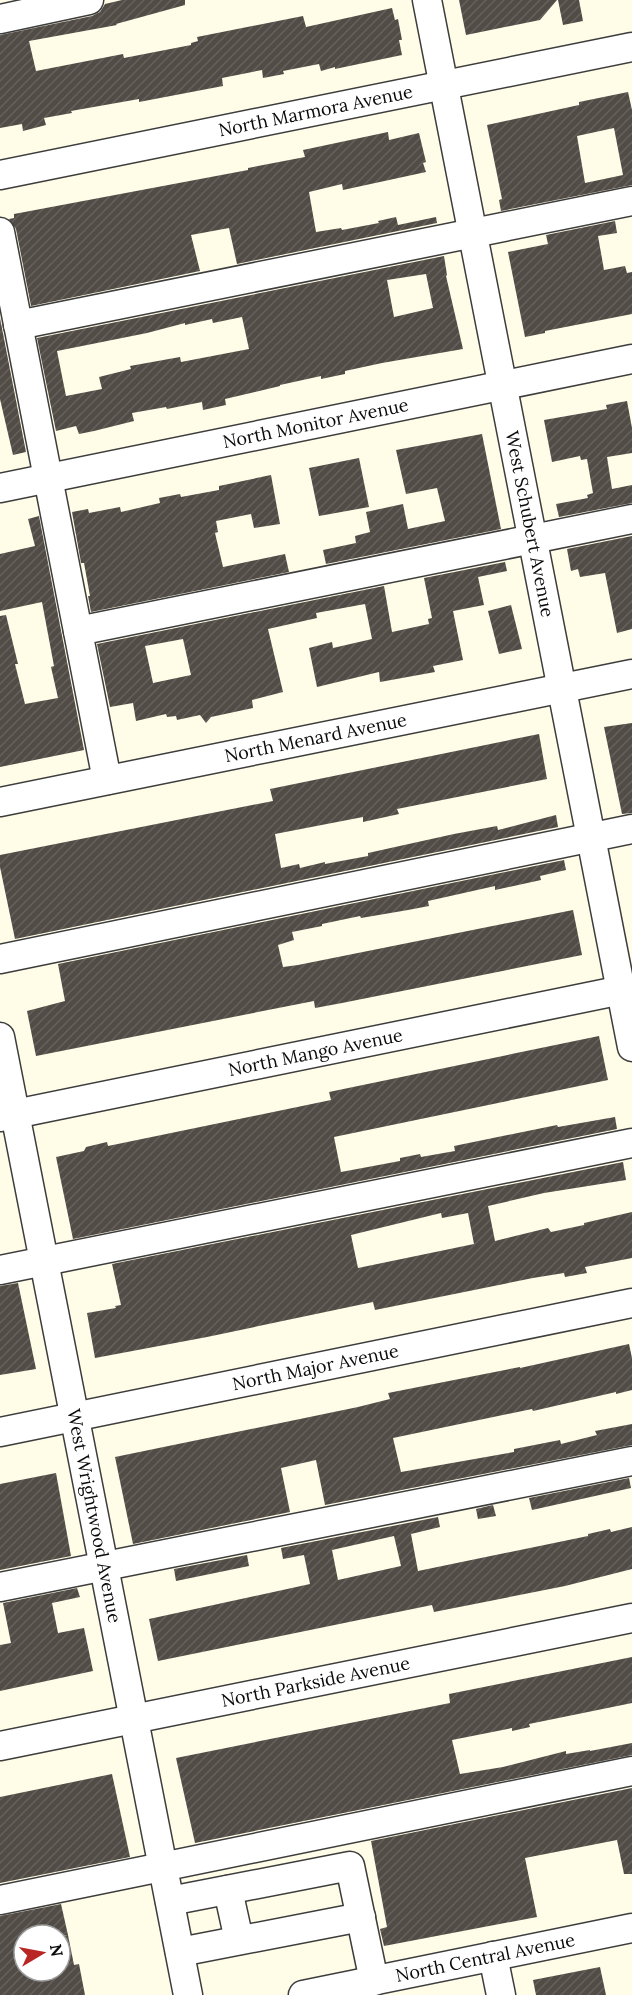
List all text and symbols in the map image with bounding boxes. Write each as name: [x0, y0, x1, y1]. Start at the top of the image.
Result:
street label: North Marmora Avenue: [216, 80, 415, 141]
street label: North Monitor Avenue: [221, 393, 410, 453]
street label: West Schubert Avenue: [501, 429, 560, 619]
street label: North Menard Avenue: [222, 708, 409, 767]
street label: North Mango Avenue: [226, 1023, 405, 1081]
street label: North Major Avenue: [230, 1339, 401, 1395]
street label: West Wrightwood Avenue: [62, 1407, 127, 1625]
street label: North Parkside Avenue: [219, 1651, 412, 1712]
north arrow: [12, 1923, 72, 1983]
street label: North Central Avenue: [394, 1928, 577, 1987]
text: N: [46, 1943, 68, 1958]

